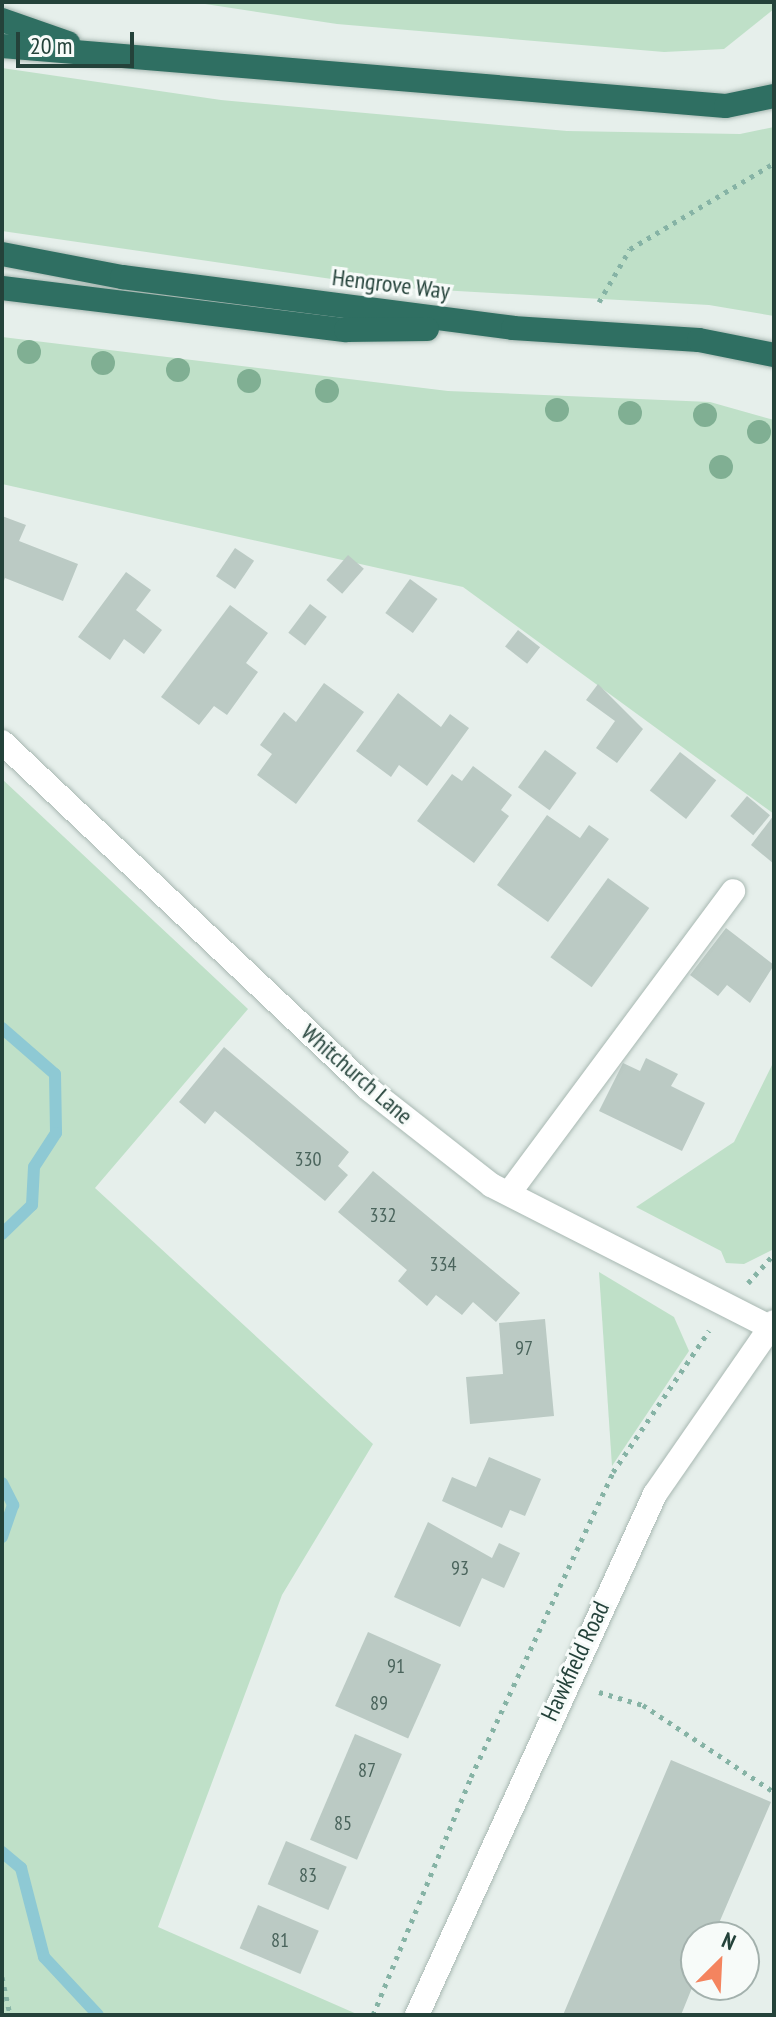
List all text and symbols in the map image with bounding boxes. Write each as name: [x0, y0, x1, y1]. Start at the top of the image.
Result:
scale bar: [20, 16, 138, 66]
text: 20 m: [30, 30, 72, 61]
street label: Hengrove Way: [330, 262, 452, 306]
street label: Whitchurch Lane: [295, 1018, 419, 1130]
house number: 330: [295, 1147, 321, 1171]
house number: 332: [370, 1203, 396, 1227]
house number: 334: [430, 1252, 456, 1276]
house number: 97: [515, 1336, 533, 1360]
house number: 93: [451, 1556, 469, 1580]
street label: Hawkfield Road: [535, 1597, 615, 1725]
house number: 91: [387, 1654, 405, 1678]
house number: 89: [370, 1691, 388, 1715]
house number: 87: [358, 1758, 376, 1782]
house number: 85: [334, 1811, 352, 1835]
house number: 83: [299, 1863, 317, 1887]
north arrow: [680, 1921, 760, 2001]
text: N: [718, 1926, 740, 1956]
house number: 81: [271, 1928, 289, 1952]

